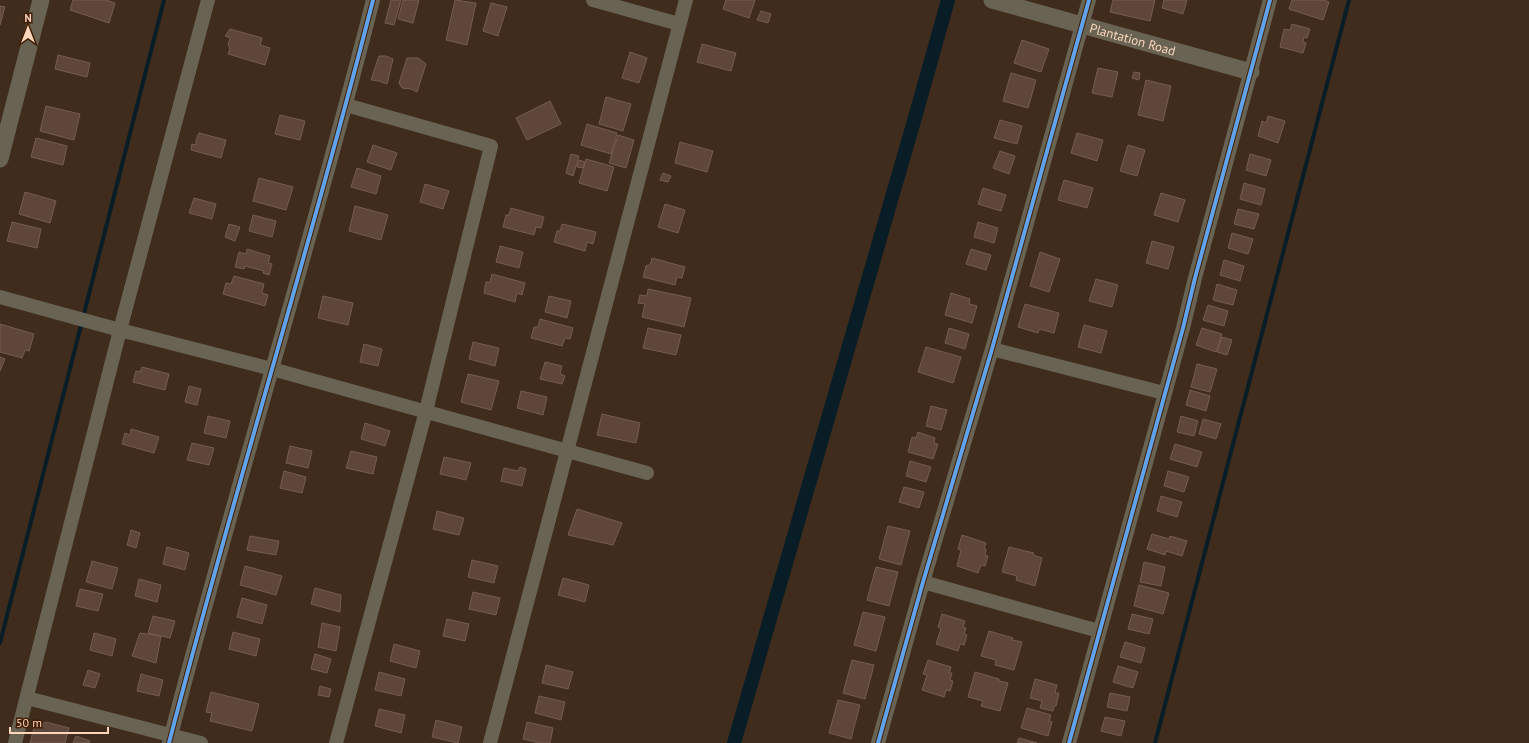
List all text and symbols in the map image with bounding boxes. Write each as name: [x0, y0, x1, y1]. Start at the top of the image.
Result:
north arrow: [8, 8, 48, 48]
text: N: [24, 11, 32, 25]
street label: Plantation Road: [1088, 19, 1178, 59]
scale bar: [10, 709, 108, 735]
text: 50 m: [16, 715, 42, 730]

